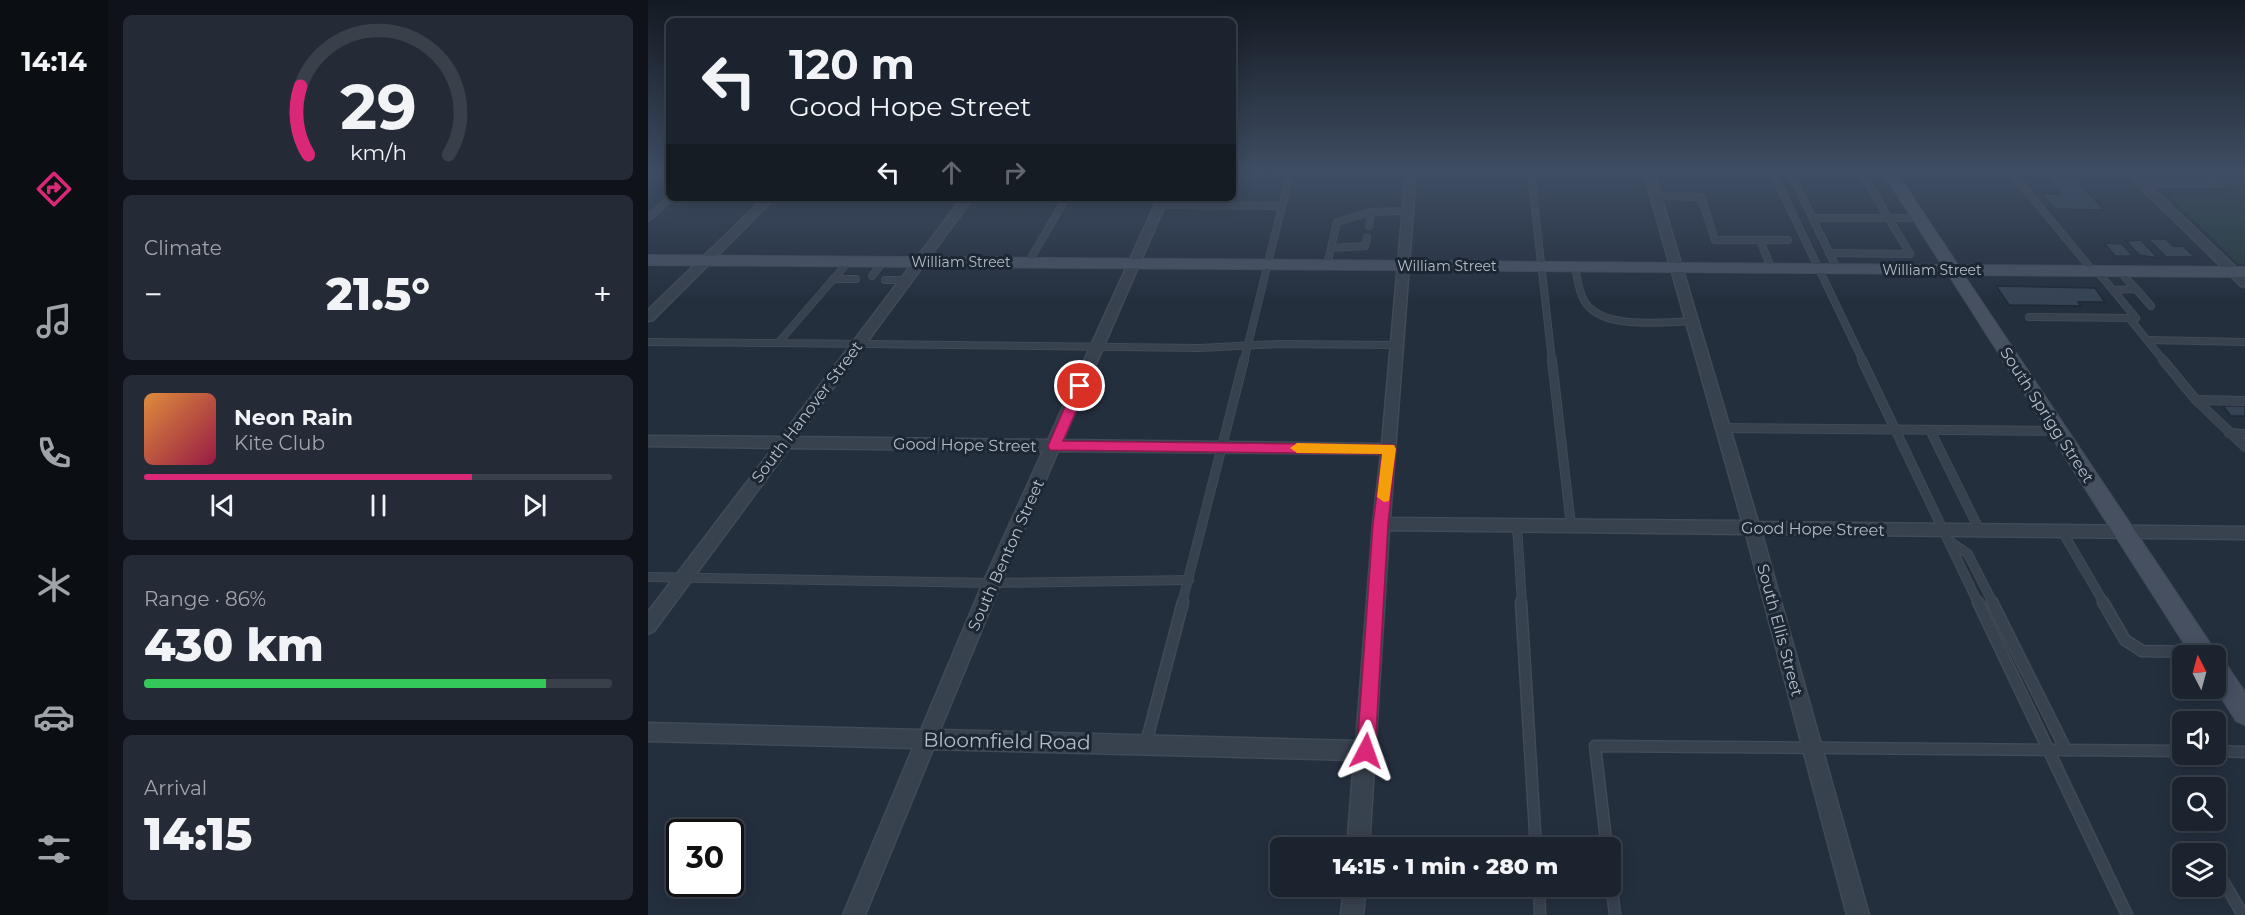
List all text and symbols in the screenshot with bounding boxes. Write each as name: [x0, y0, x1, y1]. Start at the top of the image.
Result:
text: 120 m: [789, 38, 915, 90]
icon: left: [690, 42, 768, 120]
text: 14:14: [21, 45, 87, 78]
text: 29: [340, 69, 416, 145]
text: Good Hope Street: [789, 90, 1031, 123]
text: km/h: [349, 139, 407, 165]
icon: left: [872, 156, 905, 189]
icon: ahead: [935, 156, 968, 189]
icon: right: [998, 156, 1031, 189]
icon: directions: [33, 168, 75, 210]
text: Climate: [144, 236, 222, 260]
street label: William Street: [911, 253, 1011, 271]
street label: William Street: [1397, 257, 1497, 275]
street label: William Street: [1882, 261, 1982, 279]
text: 21.5°: [326, 266, 430, 321]
text: −: [144, 274, 163, 314]
text: +: [593, 274, 612, 314]
icon: music: [33, 300, 75, 342]
street label: South Hanover Street: [748, 337, 867, 487]
street label: South Sprigg Street: [1996, 344, 2098, 487]
pin: [1054, 360, 1105, 411]
icon: arrive: [1063, 369, 1096, 402]
text: Neon Rain: [234, 404, 353, 431]
text: Kite Club: [234, 431, 325, 455]
icon: phone: [33, 432, 75, 474]
street label: Good Hope Street: [893, 434, 1037, 456]
street label: South Benton Street: [964, 476, 1048, 634]
icon: previous: [206, 489, 239, 522]
icon: pause: [362, 489, 395, 522]
icon: next: [518, 489, 551, 522]
street label: Good Hope Street: [1741, 518, 1885, 540]
street label: South Ellis Street: [1753, 562, 1807, 699]
icon: climate: [33, 564, 75, 606]
text: Range · 86%: [144, 587, 266, 611]
text: 430 km: [144, 617, 324, 672]
north arrow: [2172, 645, 2226, 699]
map controls: [2172, 645, 2226, 897]
icon: car: [33, 696, 75, 738]
button: sound: [2172, 711, 2226, 765]
position arrow: [1334, 719, 1398, 783]
street label: Bloomfield Road: [923, 728, 1091, 754]
text: Arrival: [144, 776, 207, 800]
button: search: [2172, 777, 2226, 831]
text: 14:15: [144, 806, 252, 861]
speed limit sign: 30: [666, 819, 744, 897]
icon: filters: [33, 828, 75, 870]
button: layers: [2172, 843, 2226, 897]
text: 14:15 · 1 min · 280 m: [1333, 853, 1558, 880]

